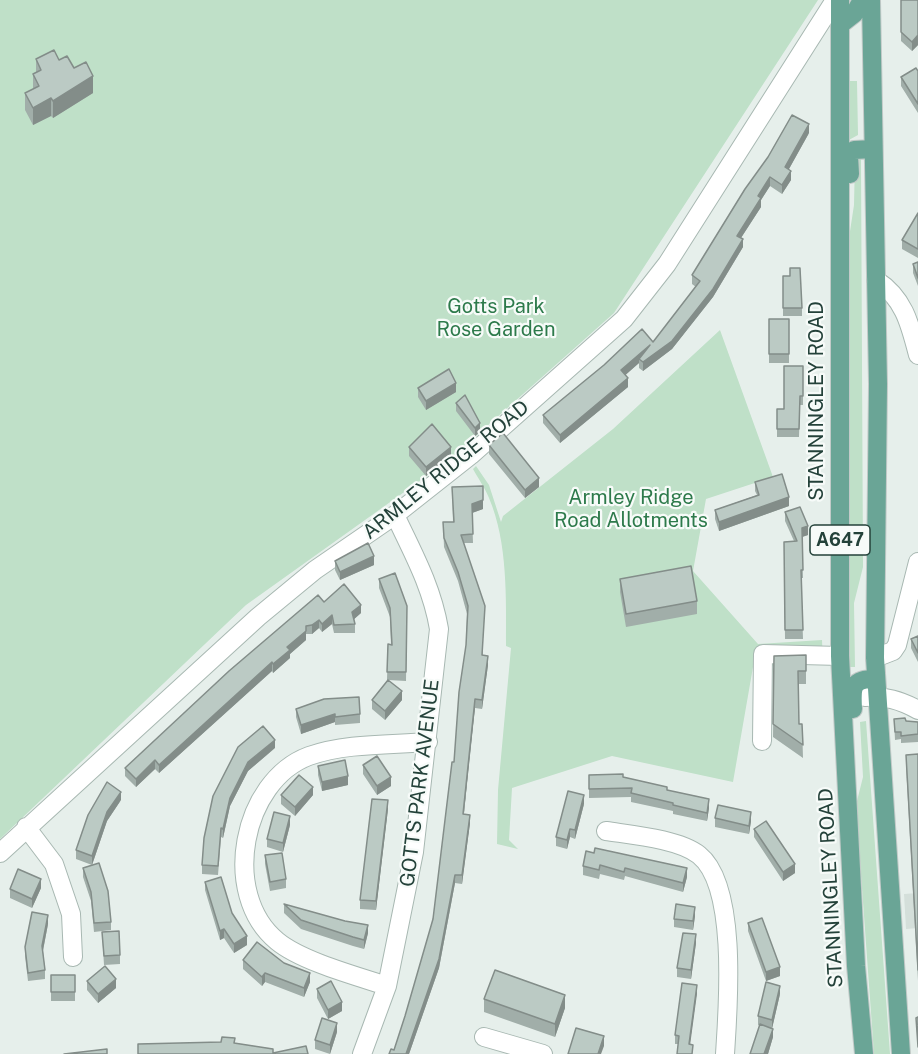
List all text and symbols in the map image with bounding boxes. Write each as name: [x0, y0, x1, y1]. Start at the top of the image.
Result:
park label: Gotts Park Rose Garden: [437, 295, 555, 342]
street label: STANNINGLEY ROAD: [805, 301, 829, 501]
street label: ARMLEY RIDGE ROAD: [358, 395, 534, 545]
park label: Armley Ridge Road Allotments: [554, 486, 708, 533]
road number: A647: [810, 525, 870, 555]
street label: GOTTS PARK AVENUE: [395, 678, 445, 888]
street label: STANNINGLEY ROAD: [814, 788, 848, 988]

